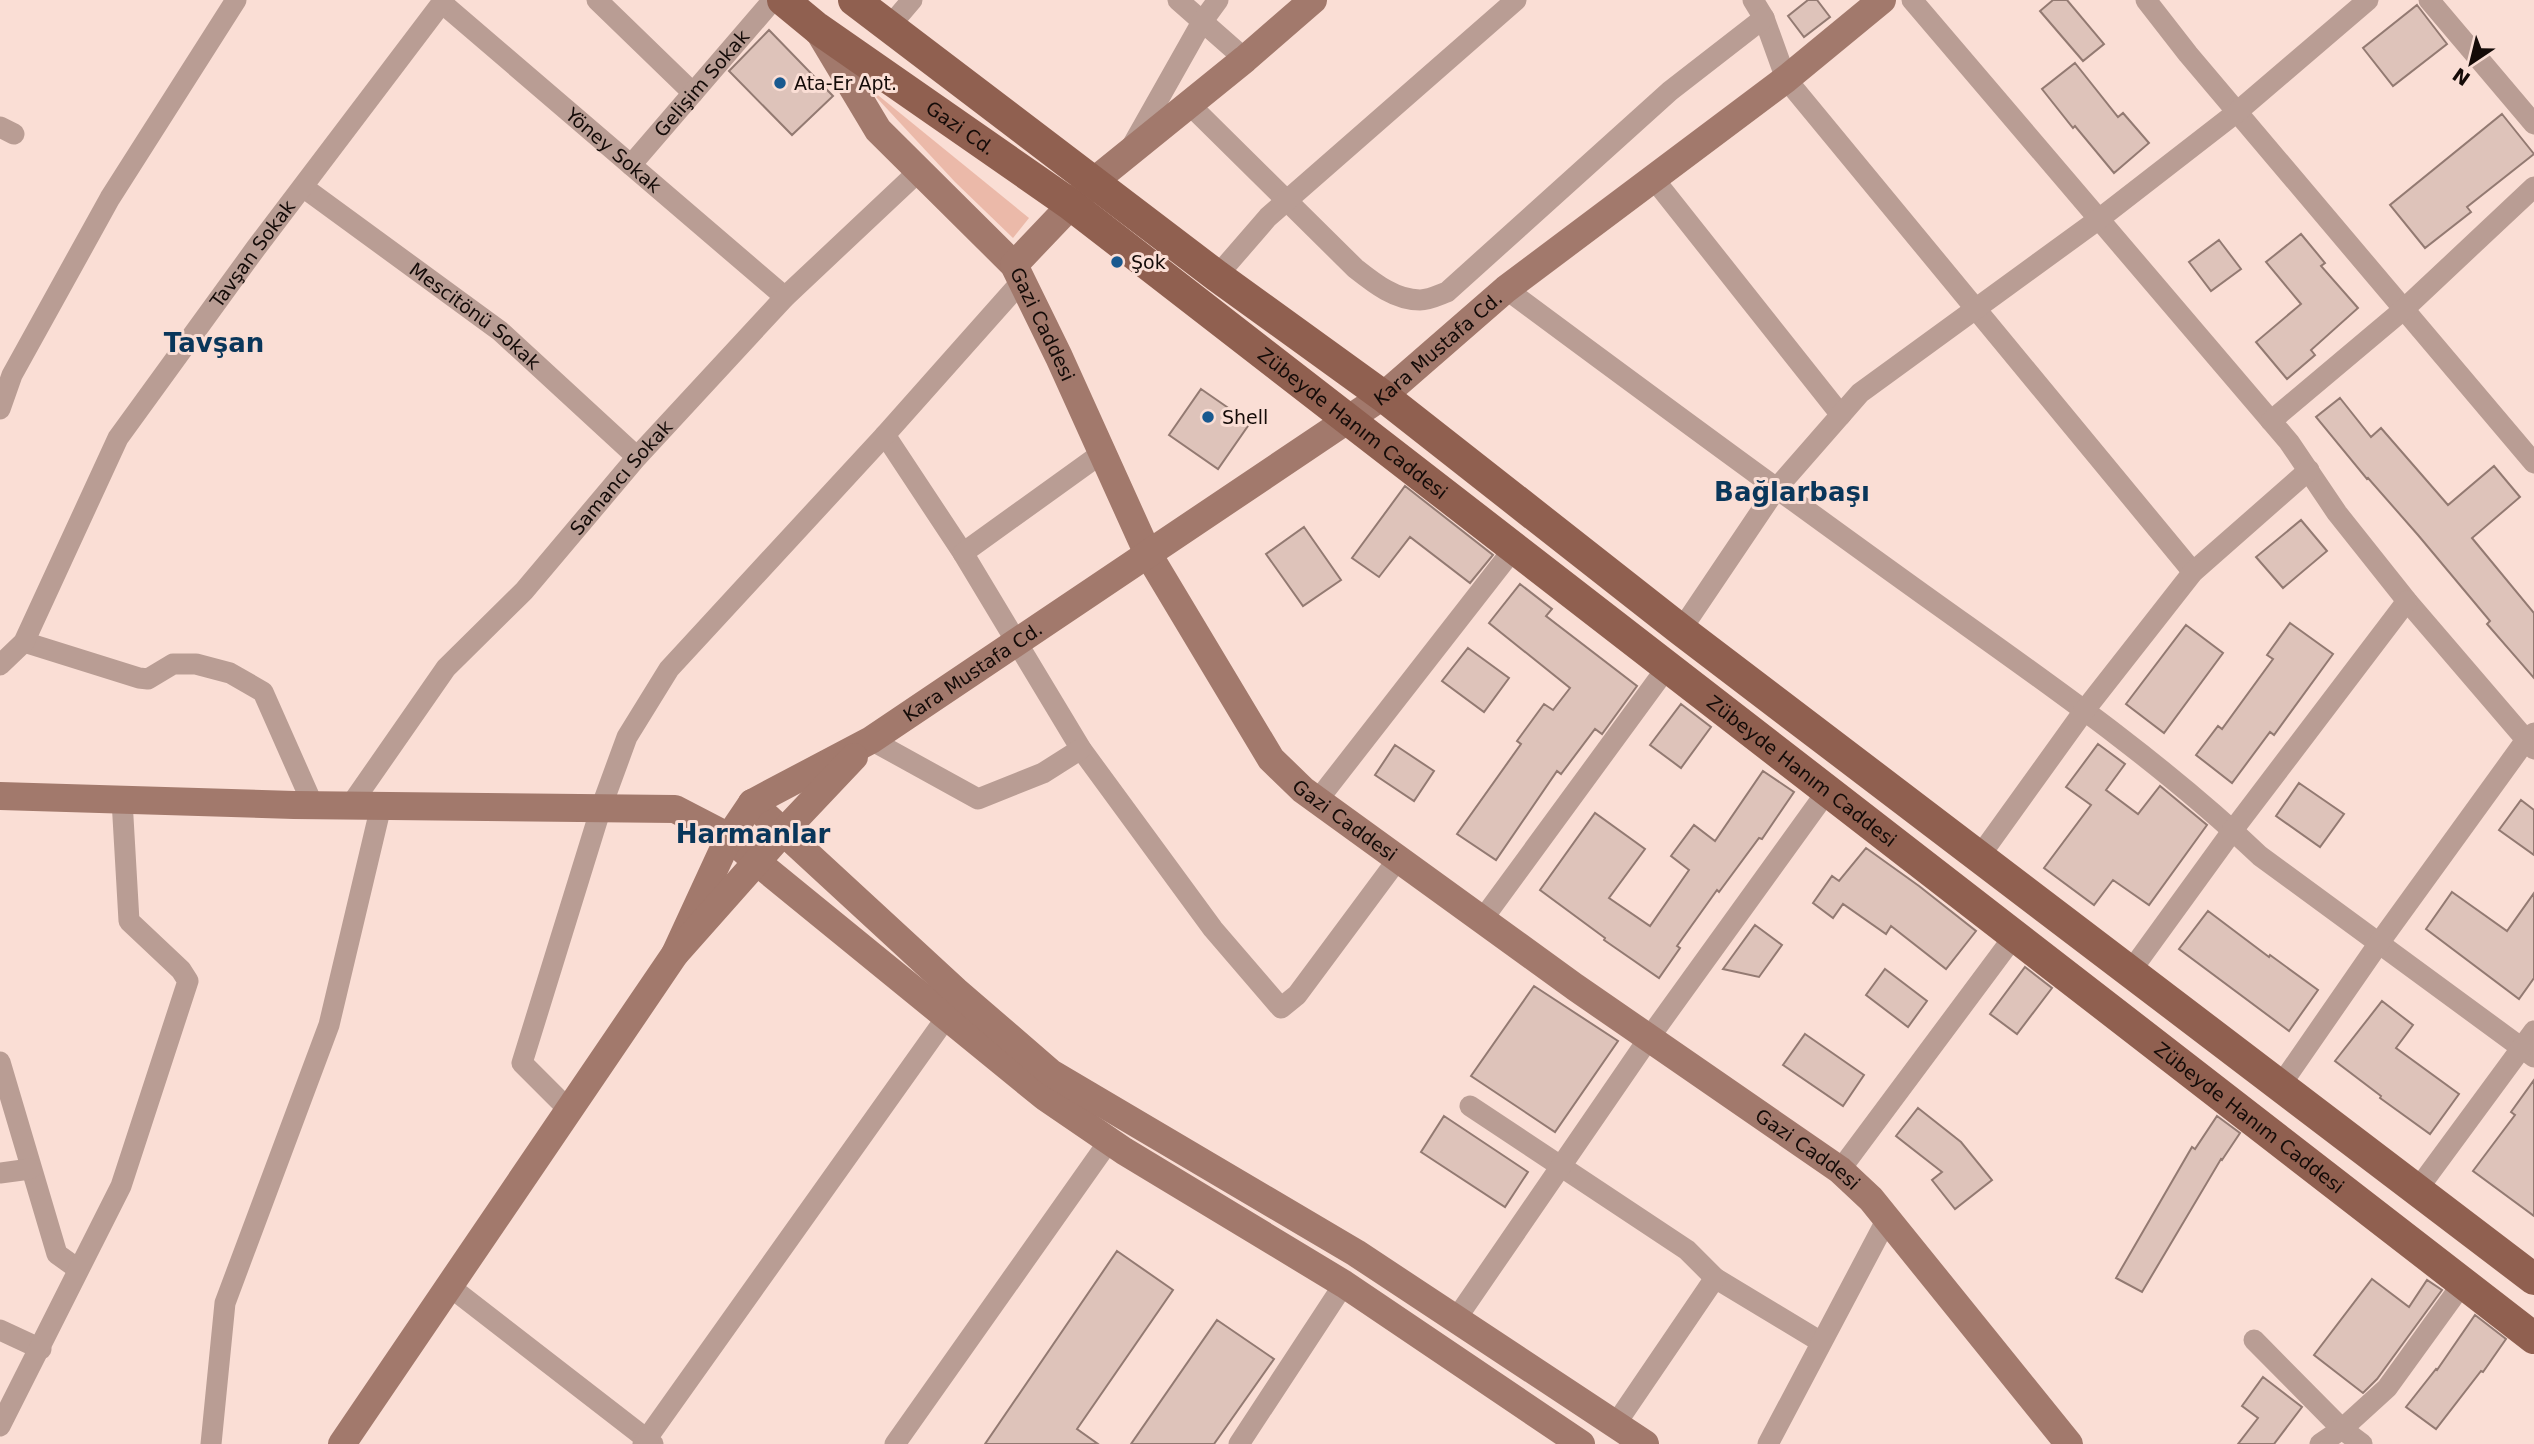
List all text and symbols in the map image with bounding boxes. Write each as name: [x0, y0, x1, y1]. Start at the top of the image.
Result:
street label: Gelişim Sokak: [649, 25, 753, 141]
north arrow: [2436, 28, 2506, 98]
text: N: [2448, 63, 2474, 90]
place label: Ata-Er Apt.: [794, 72, 897, 94]
marker: Ata-Er Apt.: [772, 75, 788, 91]
street label: Gazi Cd.: [922, 96, 999, 160]
street label: Yöney Sokak: [561, 102, 666, 197]
street label: Tavşan Sokak: [205, 196, 299, 312]
place label: Şok: [1131, 251, 1166, 273]
marker: Şok: [1109, 254, 1125, 270]
street label: Mescitönü Sokak: [405, 258, 545, 374]
street label: Gazi Caddesi: [1006, 264, 1079, 384]
street label: Kara Mustafa Cd.: [1370, 287, 1506, 410]
district label: Tavşan: [164, 328, 264, 358]
street label: Zübeyde Hanım Caddesi: [1254, 343, 1452, 503]
place label: Shell: [1222, 406, 1268, 428]
marker: Shell: [1200, 409, 1216, 425]
street label: Samancı Sokak: [565, 415, 677, 539]
district label: Bağlarbaşı: [1714, 477, 1870, 507]
street label: Kara Mustafa Cd.: [899, 617, 1046, 726]
street label: Zübeyde Hanım Caddesi: [1703, 691, 1901, 851]
street label: Gazi Caddesi: [1288, 775, 1401, 865]
district label: Harmanlar: [676, 819, 830, 849]
street label: Zübeyde Hanım Caddesi: [2150, 1037, 2348, 1198]
street label: Gazi Caddesi: [1751, 1104, 1865, 1194]

